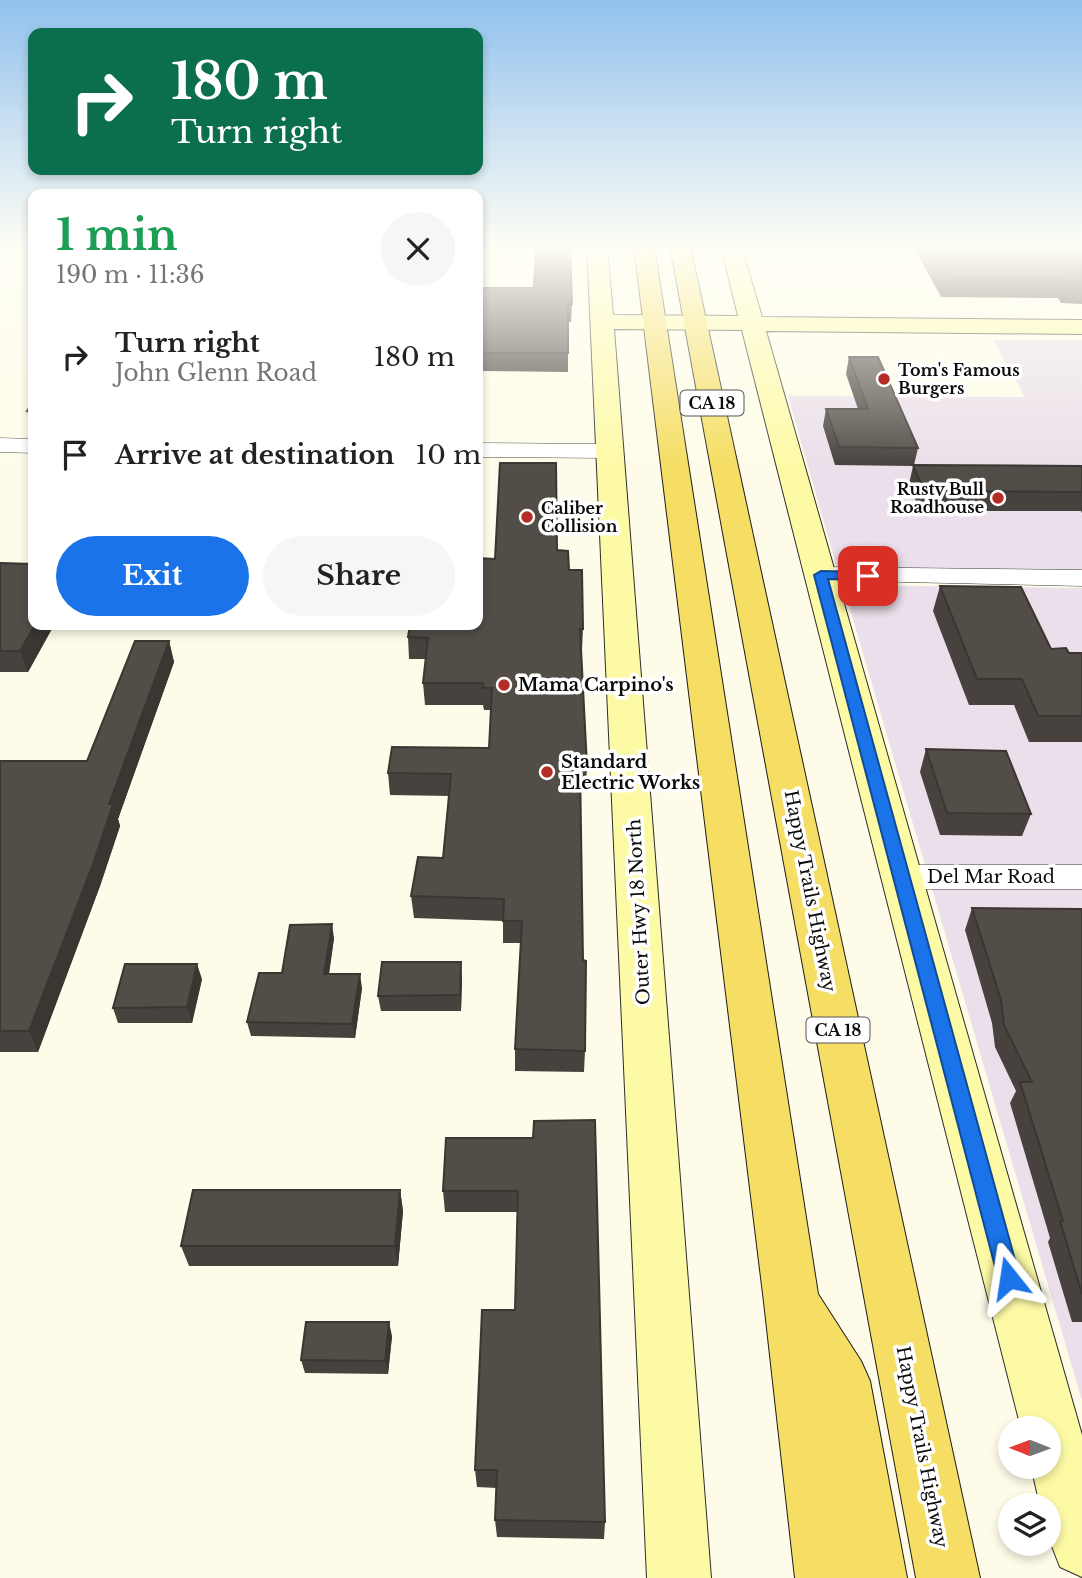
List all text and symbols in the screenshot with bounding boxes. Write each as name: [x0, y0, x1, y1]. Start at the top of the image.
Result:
text: 180 m: [171, 51, 328, 112]
icon: right: [56, 56, 147, 147]
text: Turn right: [171, 112, 342, 152]
text: 1 min: [56, 209, 178, 261]
button: close: [381, 212, 455, 286]
text: 190 m · 11:36: [56, 261, 205, 289]
text: Turn right: [115, 327, 260, 359]
icon: right: [56, 338, 94, 376]
text: 180 m: [374, 341, 455, 373]
text: John Glenn Road: [115, 359, 317, 387]
place label: Tom's Famous Burgers: [898, 360, 1020, 398]
marker: Tom's Famous Burgers: [876, 371, 892, 387]
road number: CA 18: [680, 390, 744, 416]
icon: arrive: [56, 436, 94, 474]
text: Arrive at destination: [115, 439, 395, 471]
text: 10 m: [416, 439, 481, 471]
place label: Rusty Bull Roadhouse: [890, 479, 984, 517]
marker: Rusty Bull Roadhouse: [990, 490, 1006, 506]
place label: Caliber Collision: [541, 498, 618, 536]
marker: Caliber Collision: [519, 509, 535, 525]
button: Exit: [56, 536, 249, 616]
button: Share: [263, 536, 455, 616]
pin: [838, 546, 898, 606]
icon: arrive: [849, 557, 887, 595]
place label: Mama Carpino's: [518, 674, 674, 696]
marker: Mama Carpino's: [496, 677, 512, 693]
place label: Standard Electric Works: [561, 751, 700, 794]
marker: Standard Electric Works: [539, 764, 555, 780]
street label: Happy Trails Highway: [780, 788, 840, 994]
street label: Outer Hwy 18 North: [623, 818, 655, 1006]
street label: Del Mar Road: [927, 866, 1055, 888]
road number: CA 18: [806, 1018, 870, 1042]
position arrow: [972, 1241, 1046, 1315]
street label: Happy Trails Highway: [892, 1344, 952, 1550]
north arrow: [998, 1416, 1060, 1479]
map controls: [998, 1416, 1061, 1556]
button: layers: [998, 1493, 1061, 1556]

